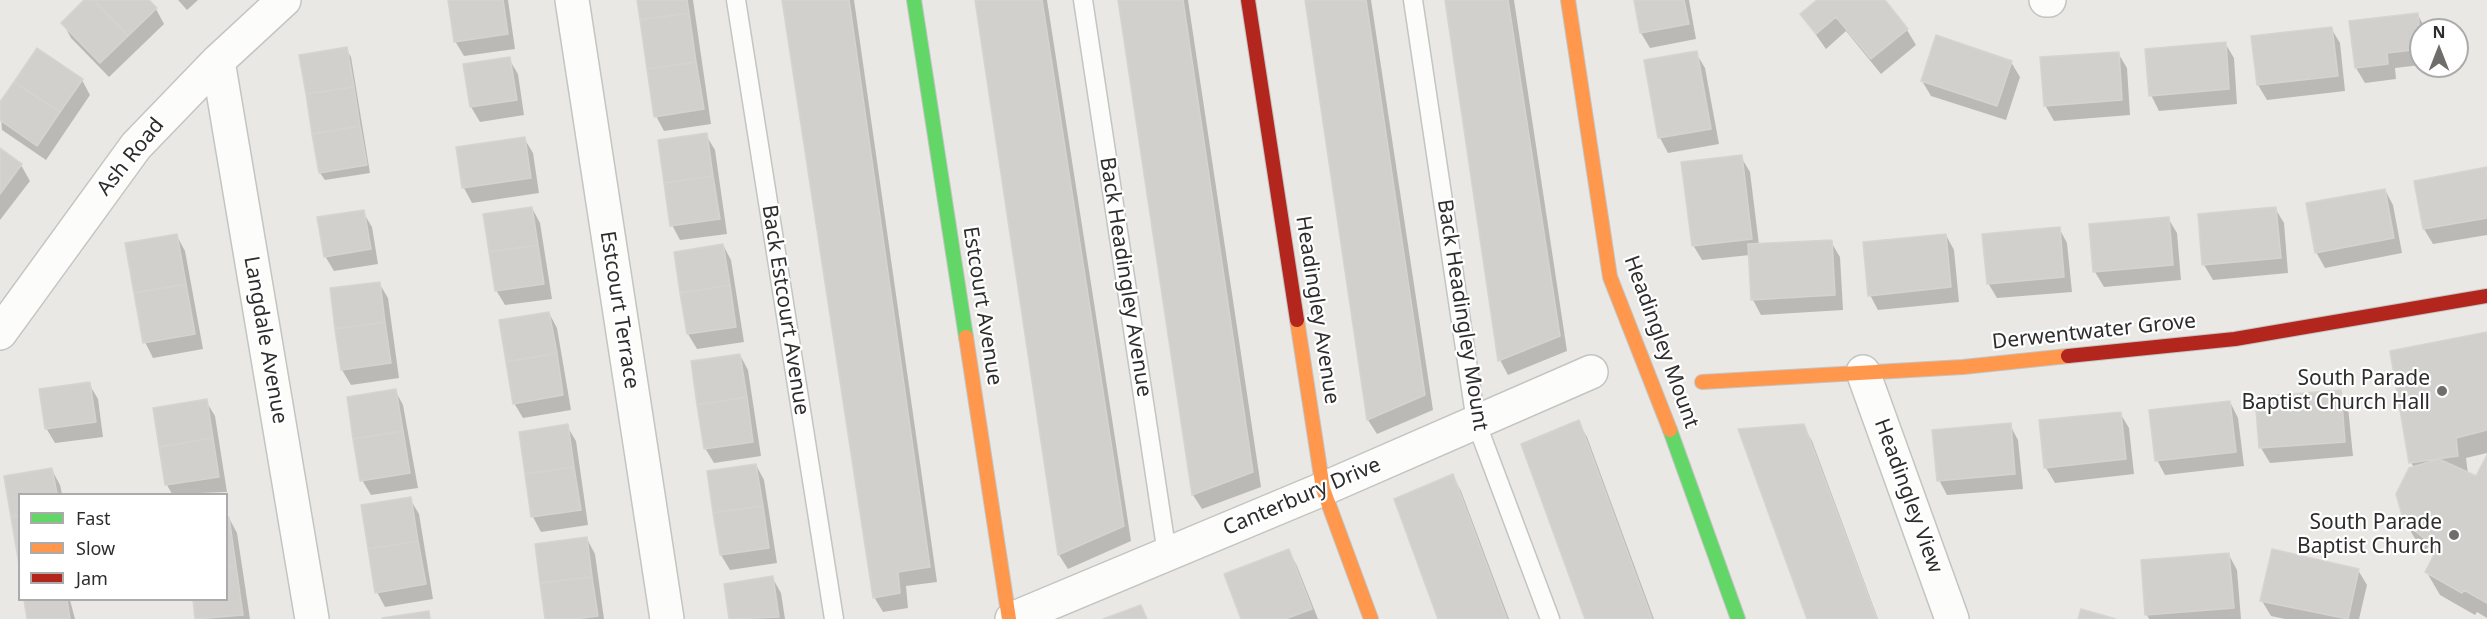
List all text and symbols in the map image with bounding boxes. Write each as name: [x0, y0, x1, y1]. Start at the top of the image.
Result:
north arrow: [2409, 18, 2469, 78]
text: N: [2432, 21, 2446, 43]
street label: Ash Road: [92, 113, 170, 201]
street label: Back Headingley Avenue: [1094, 155, 1156, 399]
street label: Back Headingley Mount: [1431, 198, 1493, 432]
street label: Back Estcourt Avenue: [756, 203, 814, 417]
street label: Headingley Avenue: [1290, 214, 1344, 406]
street label: Estcourt Avenue: [957, 225, 1007, 387]
street label: Estcourt Terrace: [594, 229, 644, 391]
street label: Headingley Mount: [1618, 252, 1704, 432]
street label: Langdale Avenue: [238, 254, 292, 426]
street label: Derwentwater Grove: [1991, 309, 2197, 355]
place label: South Parade Baptist Church Hall: [2241, 366, 2430, 416]
marker: South Parade Baptist Church Hall: [2435, 384, 2449, 398]
street label: Headingley View: [1868, 415, 1948, 577]
street label: Canterbury Drive: [1219, 452, 1385, 542]
legend: [18, 493, 228, 601]
text: Fast: [76, 506, 111, 530]
place label: South Parade Baptist Church: [2297, 510, 2442, 560]
marker: South Parade Baptist Church: [2447, 528, 2461, 542]
text: Slow: [76, 536, 115, 560]
text: Jam: [76, 566, 108, 590]

